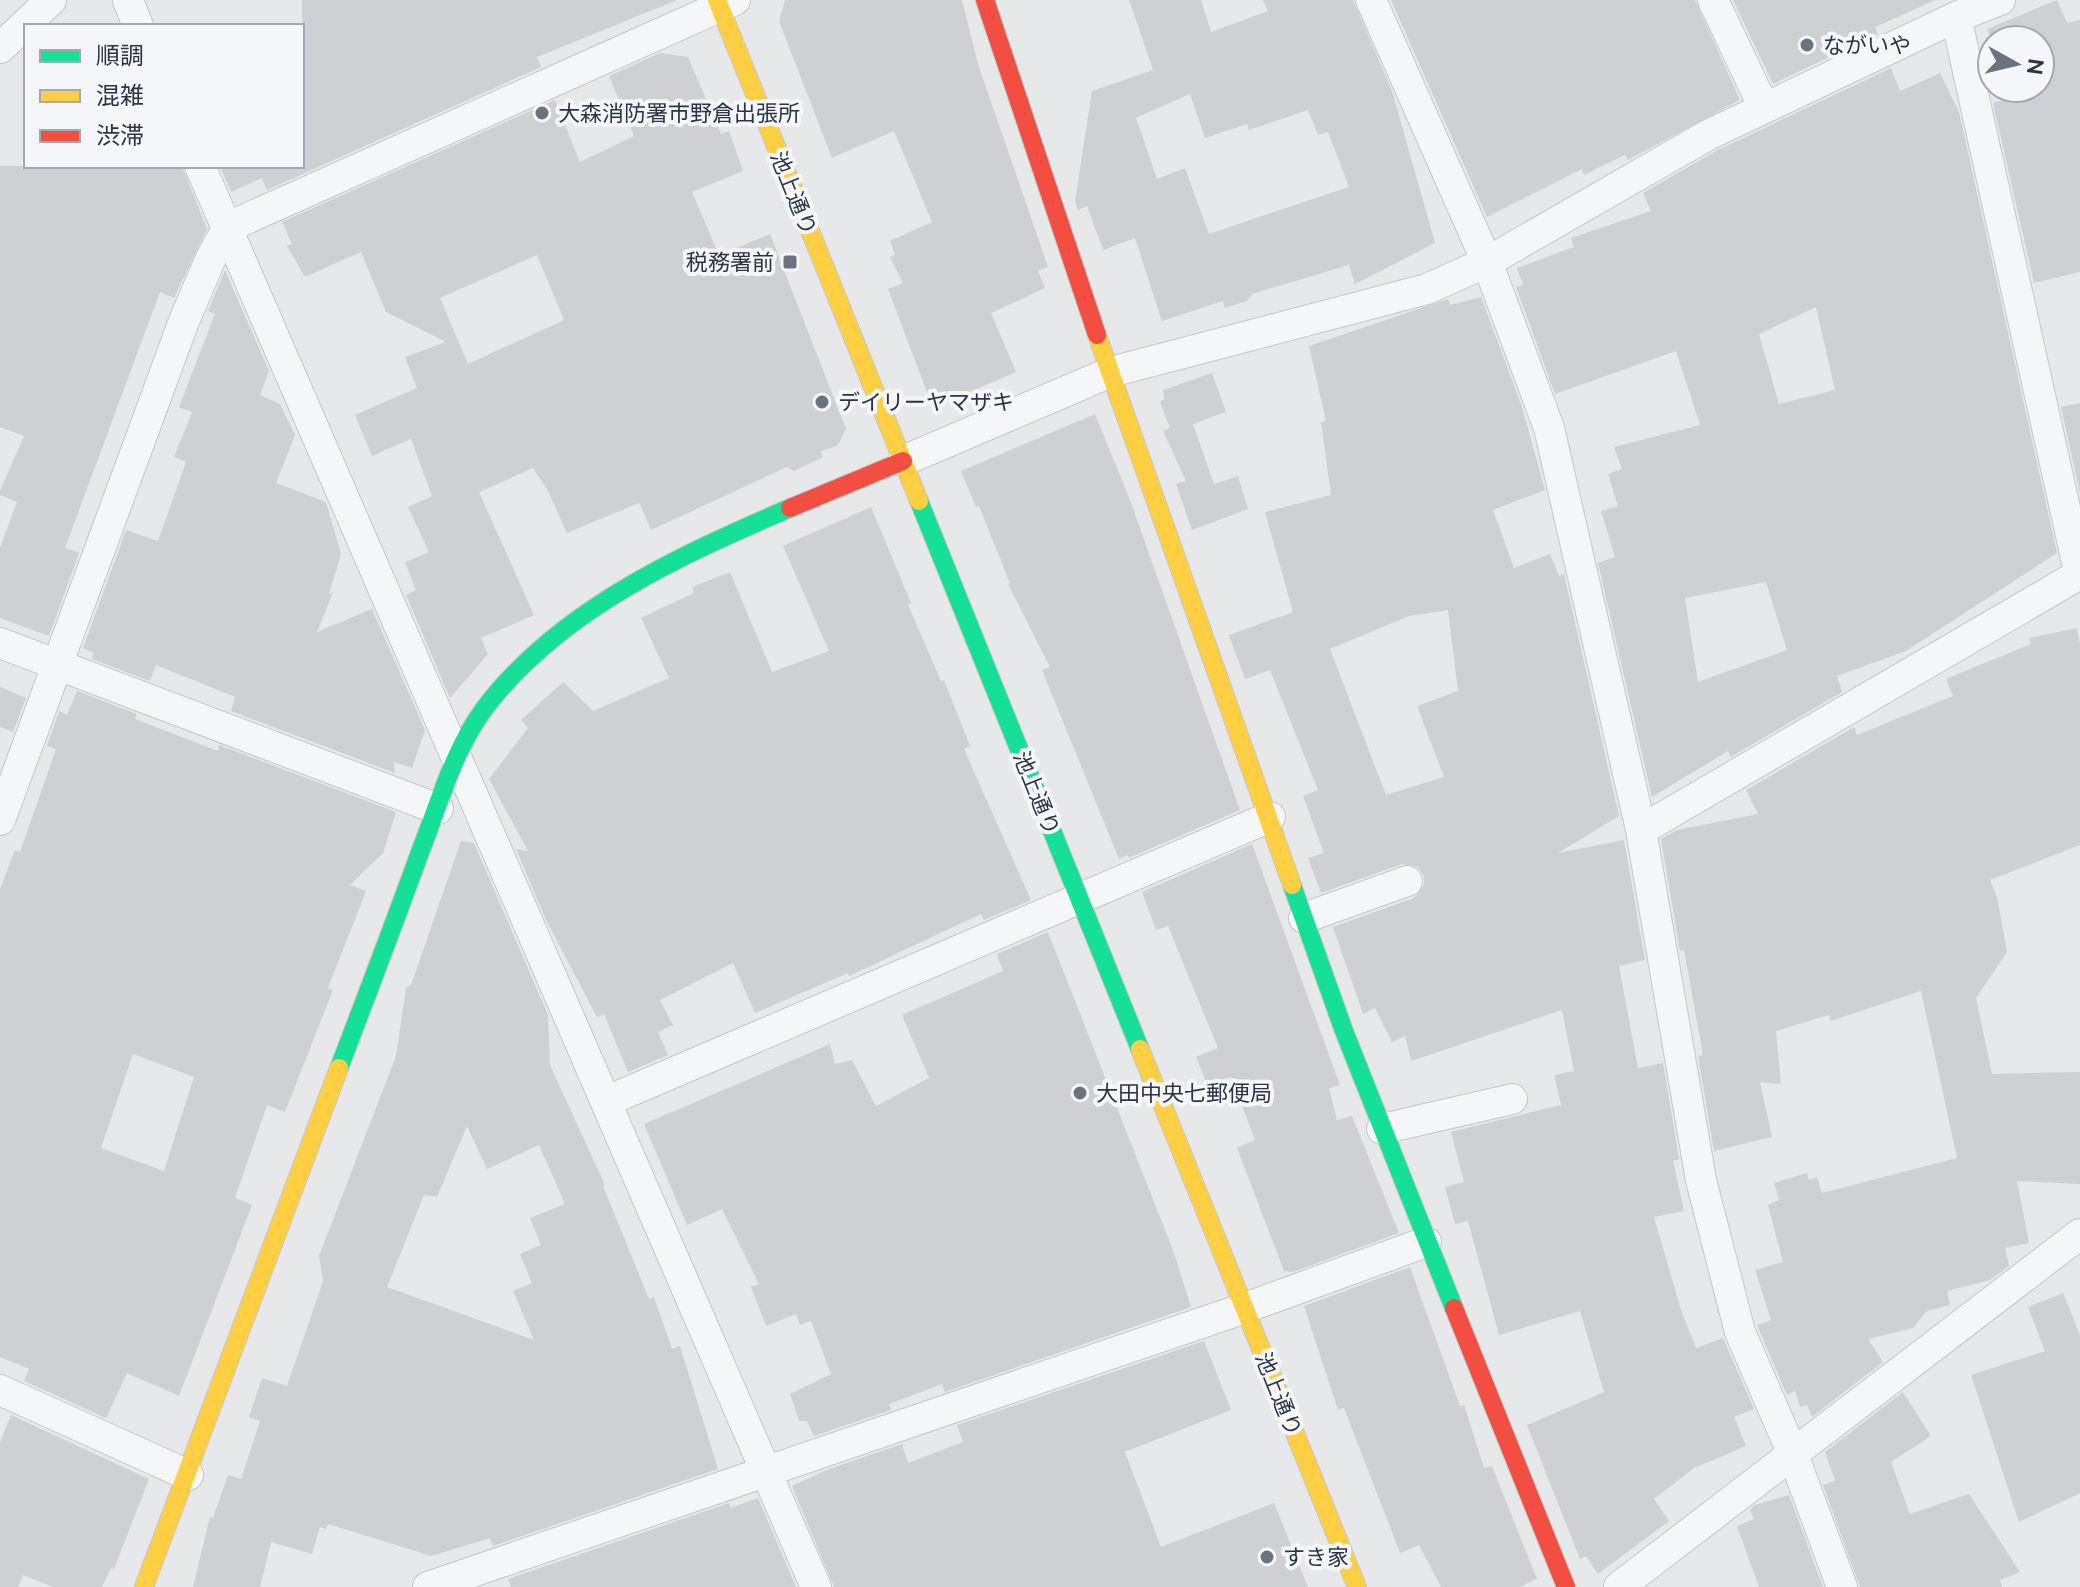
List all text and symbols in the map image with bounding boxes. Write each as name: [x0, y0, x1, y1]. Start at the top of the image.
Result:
legend: [24, 24, 304, 168]
north arrow: [1976, 24, 2056, 104]
place label: ながいや: [1823, 32, 1911, 57]
marker: ながいや: [1798, 36, 1816, 54]
text: 順調: [96, 42, 144, 69]
text: N: [2023, 57, 2050, 77]
text: 混雑: [96, 82, 144, 109]
place label: 大森消防署市野倉出張所: [558, 100, 800, 125]
marker: 大森消防署市野倉出張所: [533, 104, 551, 122]
text: 渋滞: [96, 122, 144, 149]
street label: 池上通り: [766, 147, 823, 238]
place label: 税務署前: [686, 249, 774, 274]
marker: 税務署前: [781, 253, 799, 271]
place label: デイリーヤマザキ: [838, 389, 1014, 414]
marker: デイリーヤマザキ: [813, 393, 831, 411]
street label: 池上通り: [1009, 747, 1066, 838]
place label: 大田中央七郵便局: [1096, 1080, 1272, 1105]
marker: 大田中央七郵便局: [1071, 1084, 1089, 1102]
street label: 池上通り: [1251, 1348, 1308, 1439]
place label: すき家: [1283, 1544, 1349, 1569]
marker: すき家: [1258, 1548, 1276, 1566]

